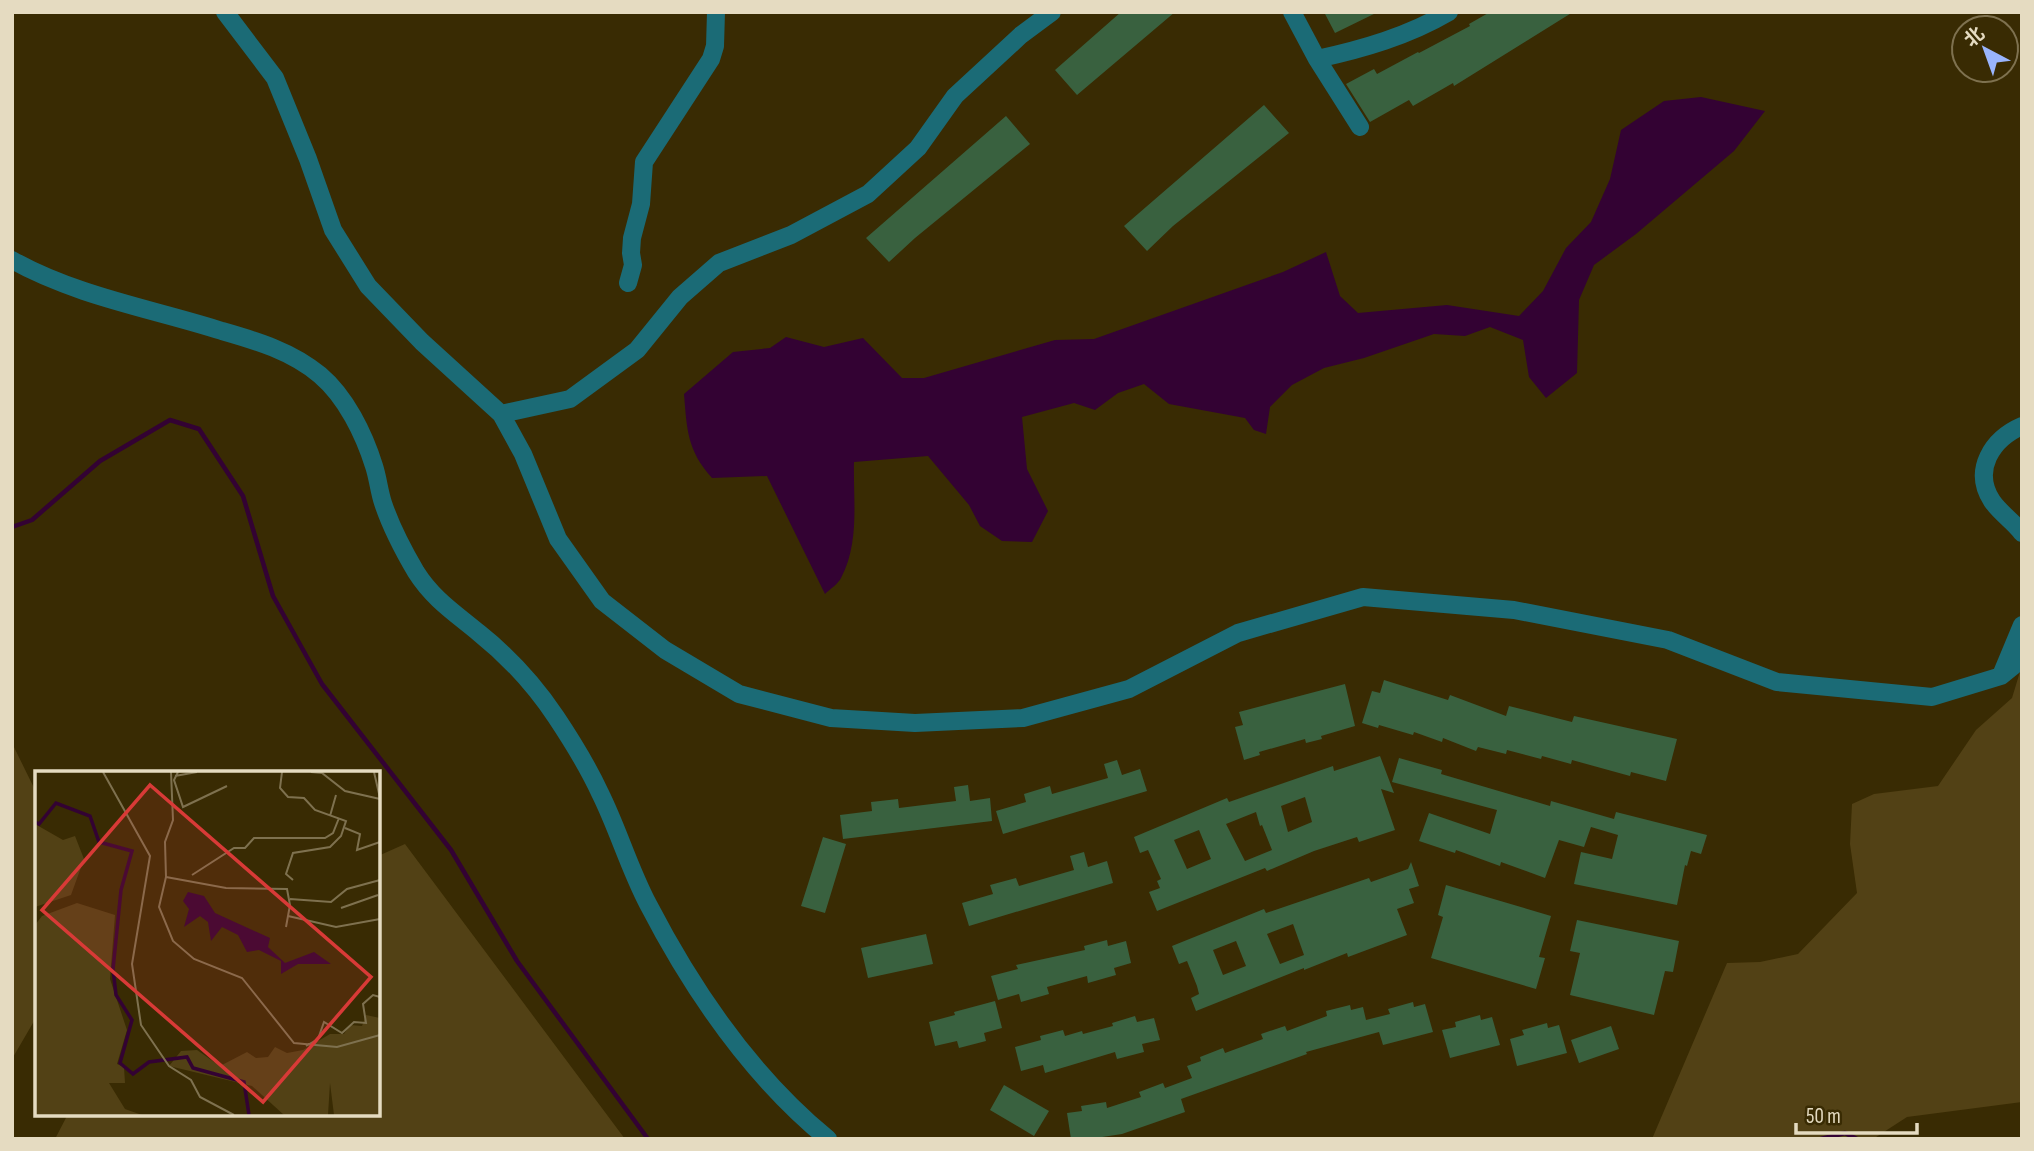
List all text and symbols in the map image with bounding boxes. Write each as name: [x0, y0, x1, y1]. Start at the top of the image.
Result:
north arrow: [1950, 14, 2020, 84]
text: 北: [1960, 22, 1990, 52]
inset map: [35, 771, 380, 1116]
scale bar: [1796, 1092, 1917, 1136]
text: 50 m: [1806, 1104, 1841, 1129]

